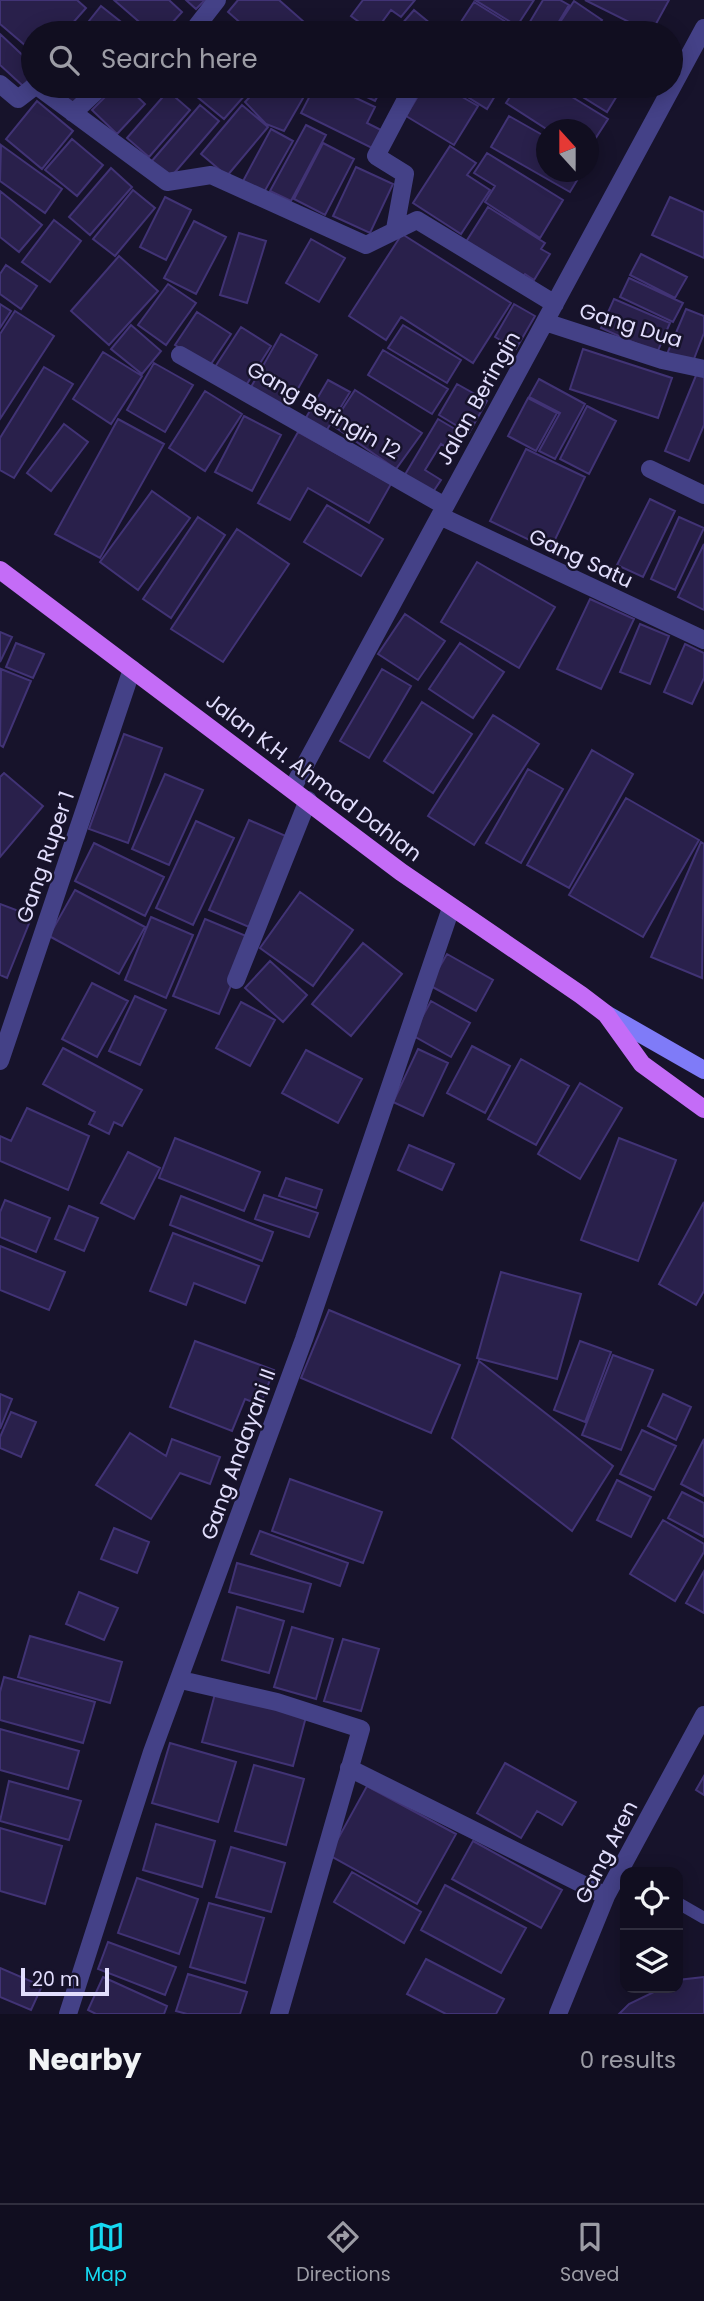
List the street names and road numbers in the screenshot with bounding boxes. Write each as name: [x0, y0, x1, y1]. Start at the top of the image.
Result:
street label: Gang Dua: [576, 296, 686, 354]
street label: Jalan Beringin: [429, 326, 527, 470]
street label: Gang Beringin 12: [242, 354, 406, 466]
street label: Gang Satu: [524, 521, 638, 595]
street label: Jalan K.H. Ahmad Dahlan: [200, 686, 428, 868]
street label: Gang Ruper 1: [9, 787, 81, 927]
street label: Gang Andayani II: [194, 1364, 282, 1544]
street label: Gang Aren: [568, 1795, 644, 1909]

